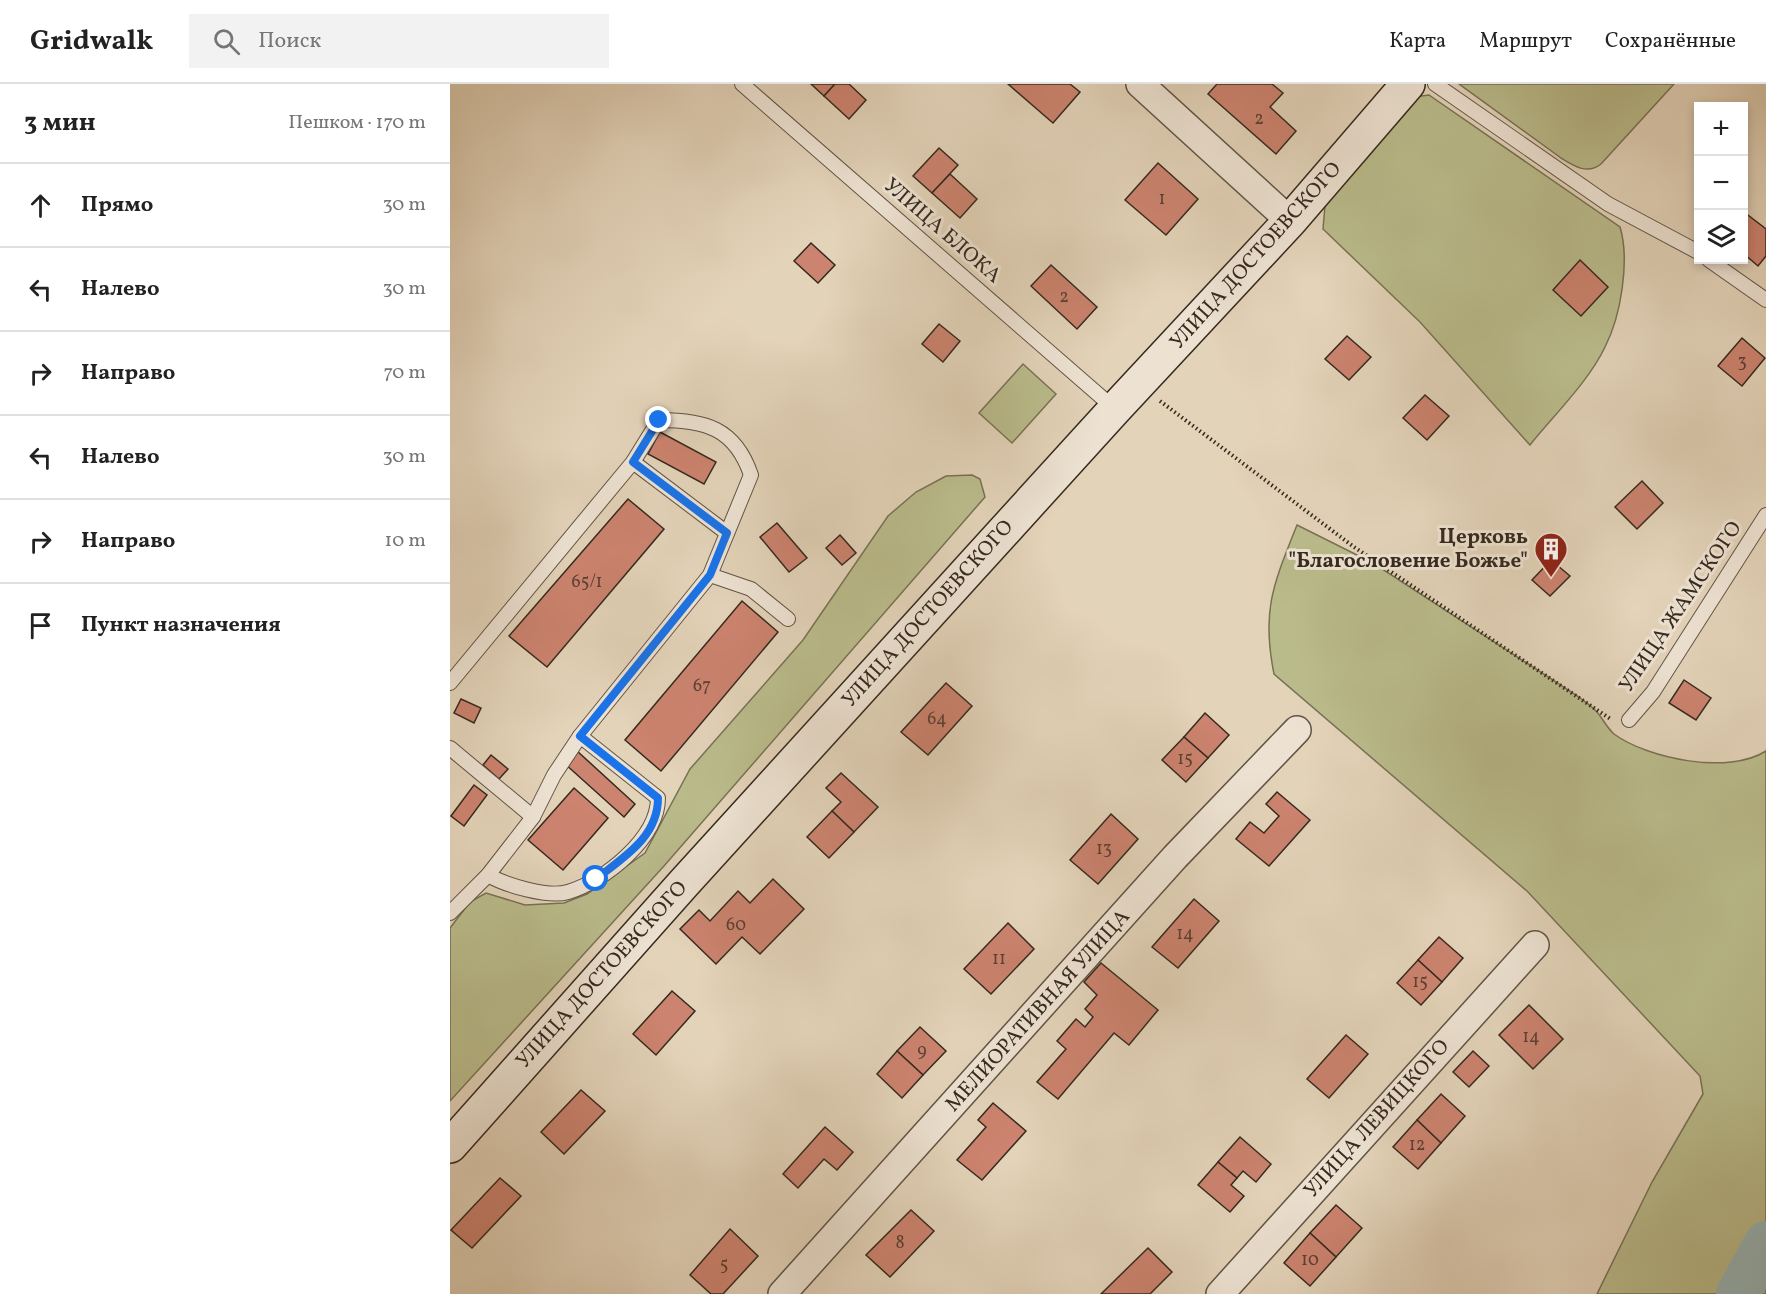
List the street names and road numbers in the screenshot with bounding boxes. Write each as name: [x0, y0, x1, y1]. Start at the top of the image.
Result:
street label: УЛИЦА ДОСТОЕВСКОГО: [1164, 156, 1348, 356]
street label: УЛИЦА БЛОКА: [877, 172, 1007, 291]
street label: УЛИЦА ДОСТОЕВСКОГО: [836, 514, 1020, 714]
street label: УЛИЦА ЖАМСКОГО: [1613, 515, 1749, 699]
street label: УЛИЦА ДОСТОЕВСКОГО: [510, 875, 694, 1075]
street label: МЕЛИОРАТИВНАЯ УЛИЦА: [939, 903, 1137, 1119]
street label: УЛИЦА ЛЕВИЦКОГО: [1298, 1033, 1456, 1205]

